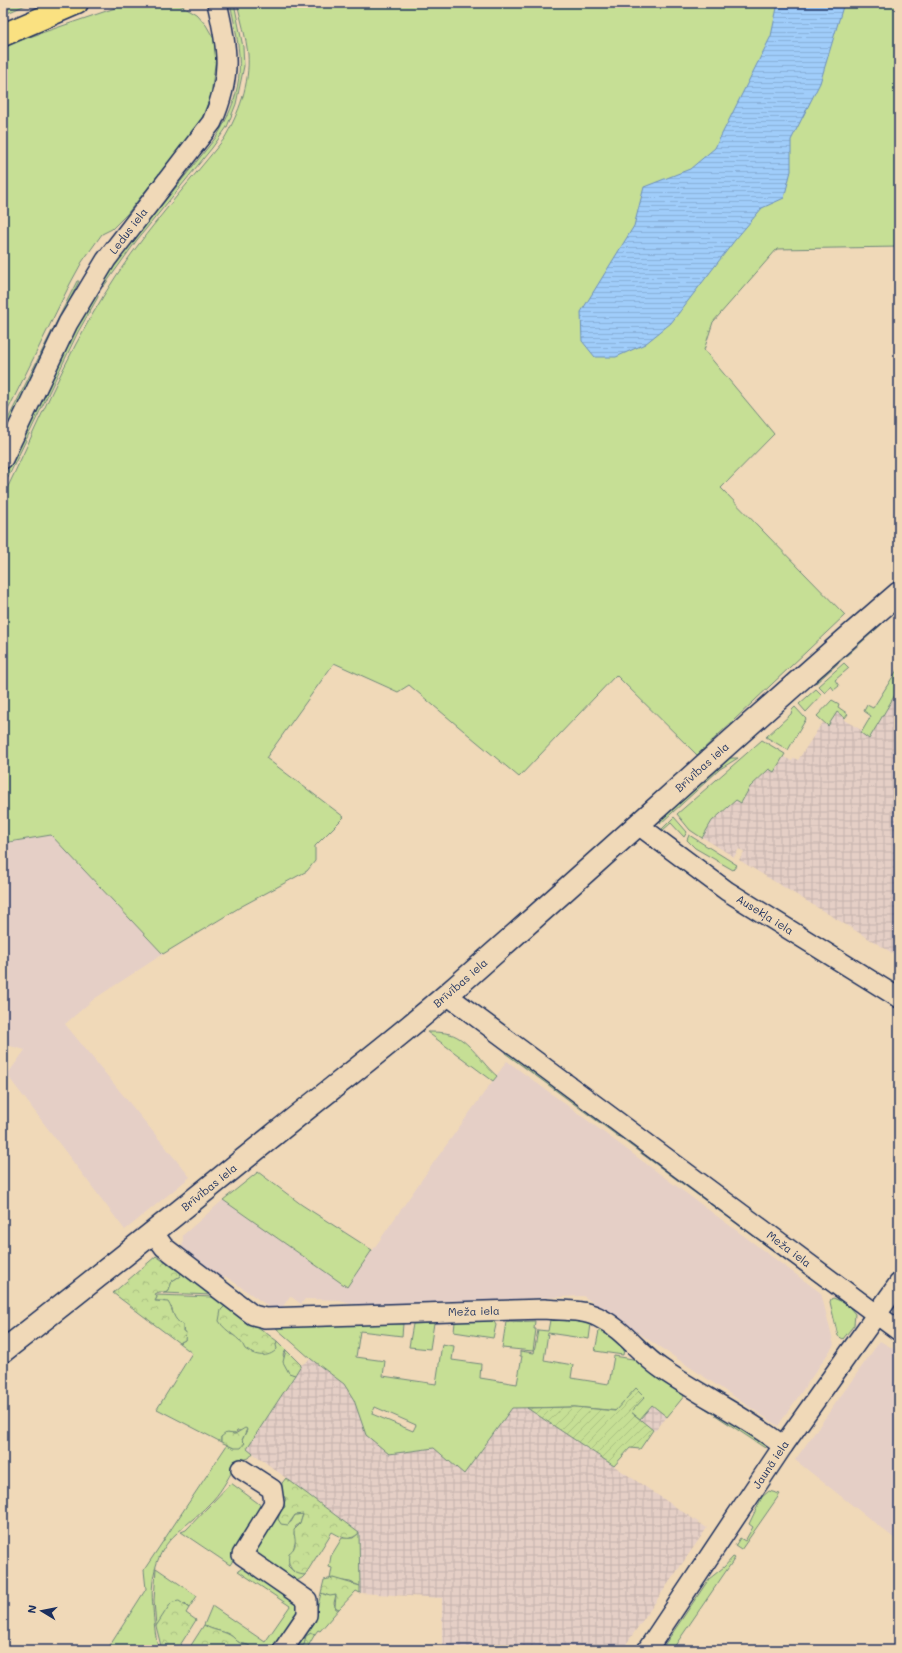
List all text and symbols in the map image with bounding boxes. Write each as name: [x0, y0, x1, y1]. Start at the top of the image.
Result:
street label: Ledus iela: [105, 204, 151, 257]
street label: Brīvības iela: [671, 739, 732, 795]
street label: Ausekļa iela: [734, 891, 797, 938]
street label: Brīvības iela: [430, 955, 490, 1011]
street label: Brīvības iela: [178, 1160, 240, 1214]
street label: Meža iela: [764, 1227, 815, 1270]
street label: Meža iela: [448, 1302, 500, 1319]
street label: Jaunā iela: [749, 1437, 792, 1491]
north arrow: [22, 1591, 62, 1631]
text: N: [24, 1604, 40, 1615]

